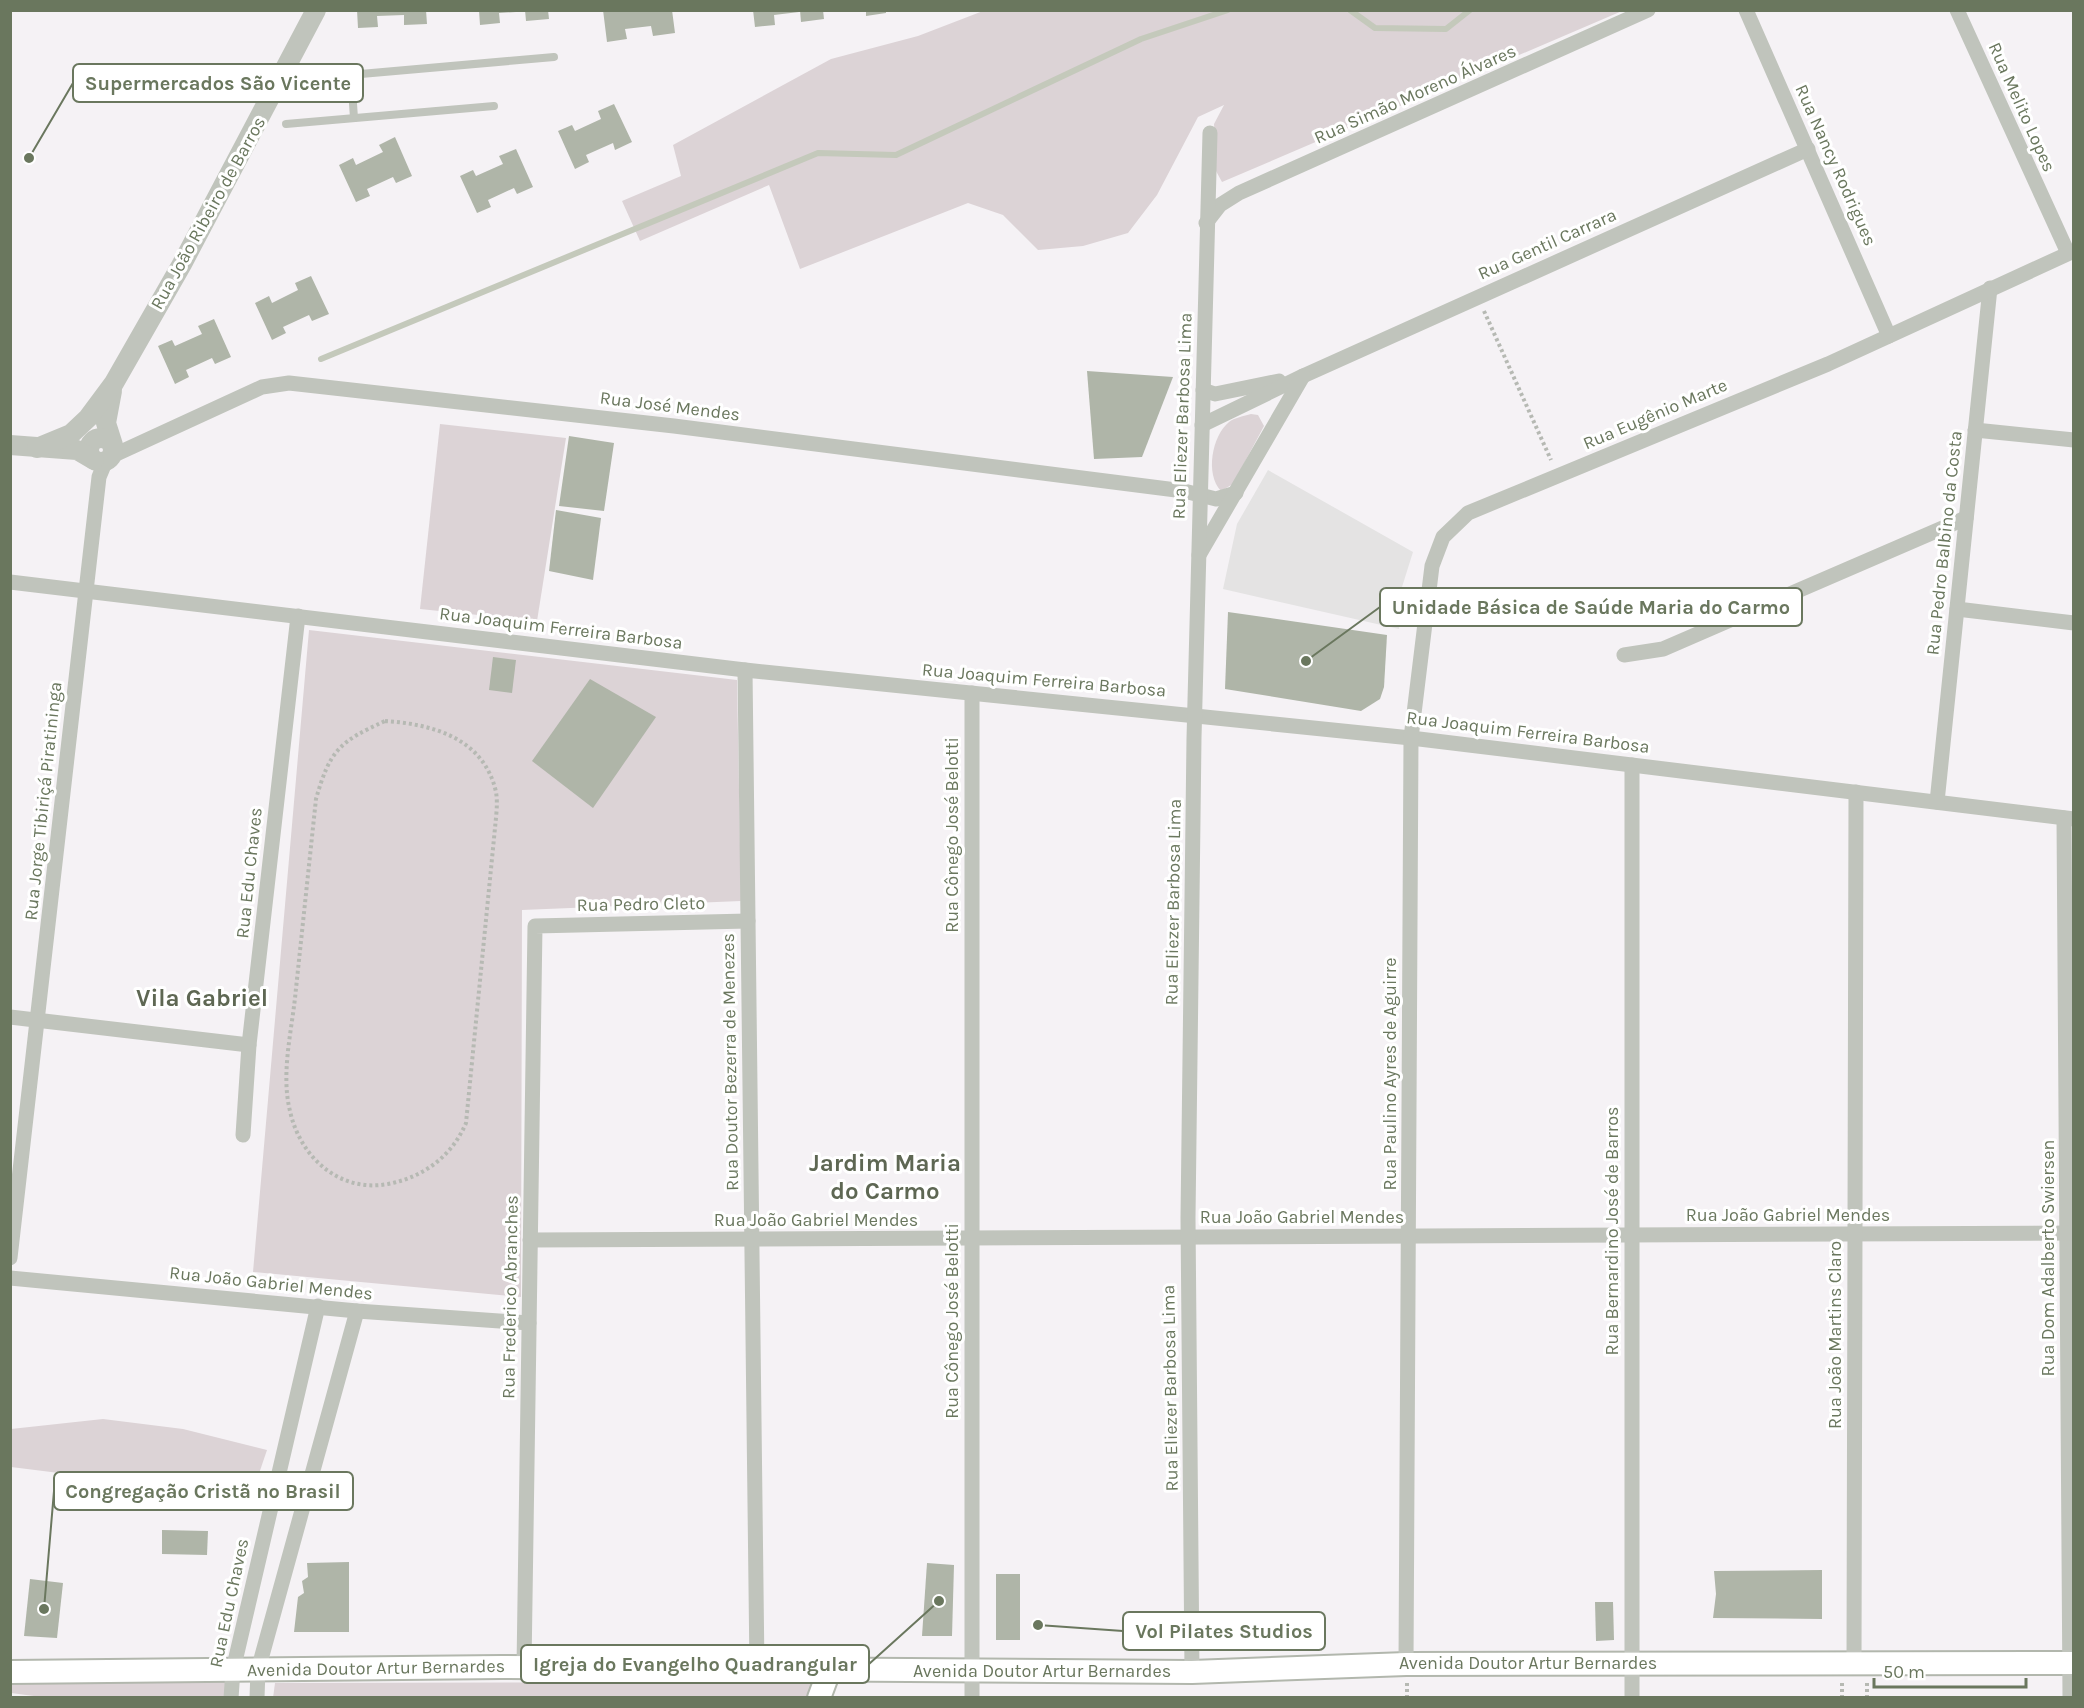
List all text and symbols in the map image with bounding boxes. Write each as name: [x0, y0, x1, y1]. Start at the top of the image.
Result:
street label: Rua Simão Moreno Álvares: [1310, 39, 1519, 149]
street label: Rua Melito Lopes: [1984, 39, 2060, 175]
callout: Supermercados São Vicente: [73, 64, 363, 102]
text: Supermercados São Vicente: [85, 72, 351, 95]
street label: Rua Nancy Rodrigues: [1791, 81, 1881, 249]
street label: Rua João Ribeiro de Barros: [146, 113, 270, 313]
street label: Rua Gentil Carrara: [1474, 204, 1620, 284]
street label: Rua Eliezer Barbosa Lima: [1167, 312, 1197, 520]
street label: Rua Eugênio Marte: [1580, 374, 1730, 454]
street label: Rua José Mendes: [599, 386, 741, 426]
street label: Rua Pedro Balbino da Costa: [1921, 430, 1967, 656]
callout: Unidade Básica de Saúde Maria do Carmo: [1380, 588, 1802, 626]
text: Unidade Básica de Saúde Maria do Carmo: [1392, 596, 1790, 619]
street label: Rua Joaquim Ferreira Barbosa: [438, 602, 684, 654]
street label: Rua Joaquim Ferreira Barbosa: [921, 658, 1167, 702]
street label: Rua Jorge Tibiriçá Piratininga: [20, 681, 66, 921]
street label: Rua Joaquim Ferreira Barbosa: [1405, 706, 1651, 758]
street label: Rua Cônego José Belotti: [941, 737, 963, 933]
street label: Rua Eliezer Barbosa Lima: [1160, 798, 1186, 1006]
street label: Rua Edu Chaves: [231, 806, 267, 940]
street label: Rua Pedro Cleto: [577, 892, 705, 916]
street label: Rua Doutor Bezerra de Menezes: [717, 933, 743, 1191]
street label: Rua Paulino Ayres de Aguirre: [1379, 957, 1401, 1191]
district label: Vila Gabriel: [136, 984, 268, 1012]
street label: Rua Bernardino José de Barros: [1601, 1107, 1623, 1356]
street label: Rua Dom Adalberto Swiersen: [2037, 1140, 2059, 1376]
district label: Jardim Maria do Carmo: [809, 1149, 961, 1205]
street label: Rua Frederico Abranches: [497, 1195, 523, 1399]
street label: Rua João Gabriel Mendes: [1686, 1204, 1890, 1226]
street label: Rua João Gabriel Mendes: [1200, 1206, 1404, 1228]
street label: Rua João Gabriel Mendes: [714, 1209, 918, 1231]
street label: Rua Cônego José Belotti: [941, 1223, 963, 1419]
street label: Rua João Martins Claro: [1824, 1241, 1846, 1429]
street label: Rua João Gabriel Mendes: [168, 1261, 374, 1305]
street label: Rua Eliezer Barbosa Lima: [1157, 1284, 1183, 1492]
callout: Congregação Cristã no Brasil: [54, 1472, 353, 1510]
text: Congregação Cristã no Brasil: [65, 1480, 341, 1503]
street label: Rua Edu Chaves: [205, 1536, 253, 1670]
callout: Vol Pilates Studios: [1123, 1612, 1325, 1650]
text: Vol Pilates Studios: [1135, 1620, 1313, 1643]
callout: Igreja do Evangelho Quadrangular: [521, 1645, 869, 1683]
scale bar: [1874, 1651, 2026, 1689]
street label: Avenida Doutor Artur Bernardes: [1399, 1652, 1657, 1674]
text: Igreja do Evangelho Quadrangular: [533, 1653, 857, 1676]
street label: Avenida Doutor Artur Bernardes: [247, 1655, 505, 1681]
street label: Avenida Doutor Artur Bernardes: [913, 1660, 1171, 1682]
text: 50 m: [1883, 1661, 1925, 1683]

